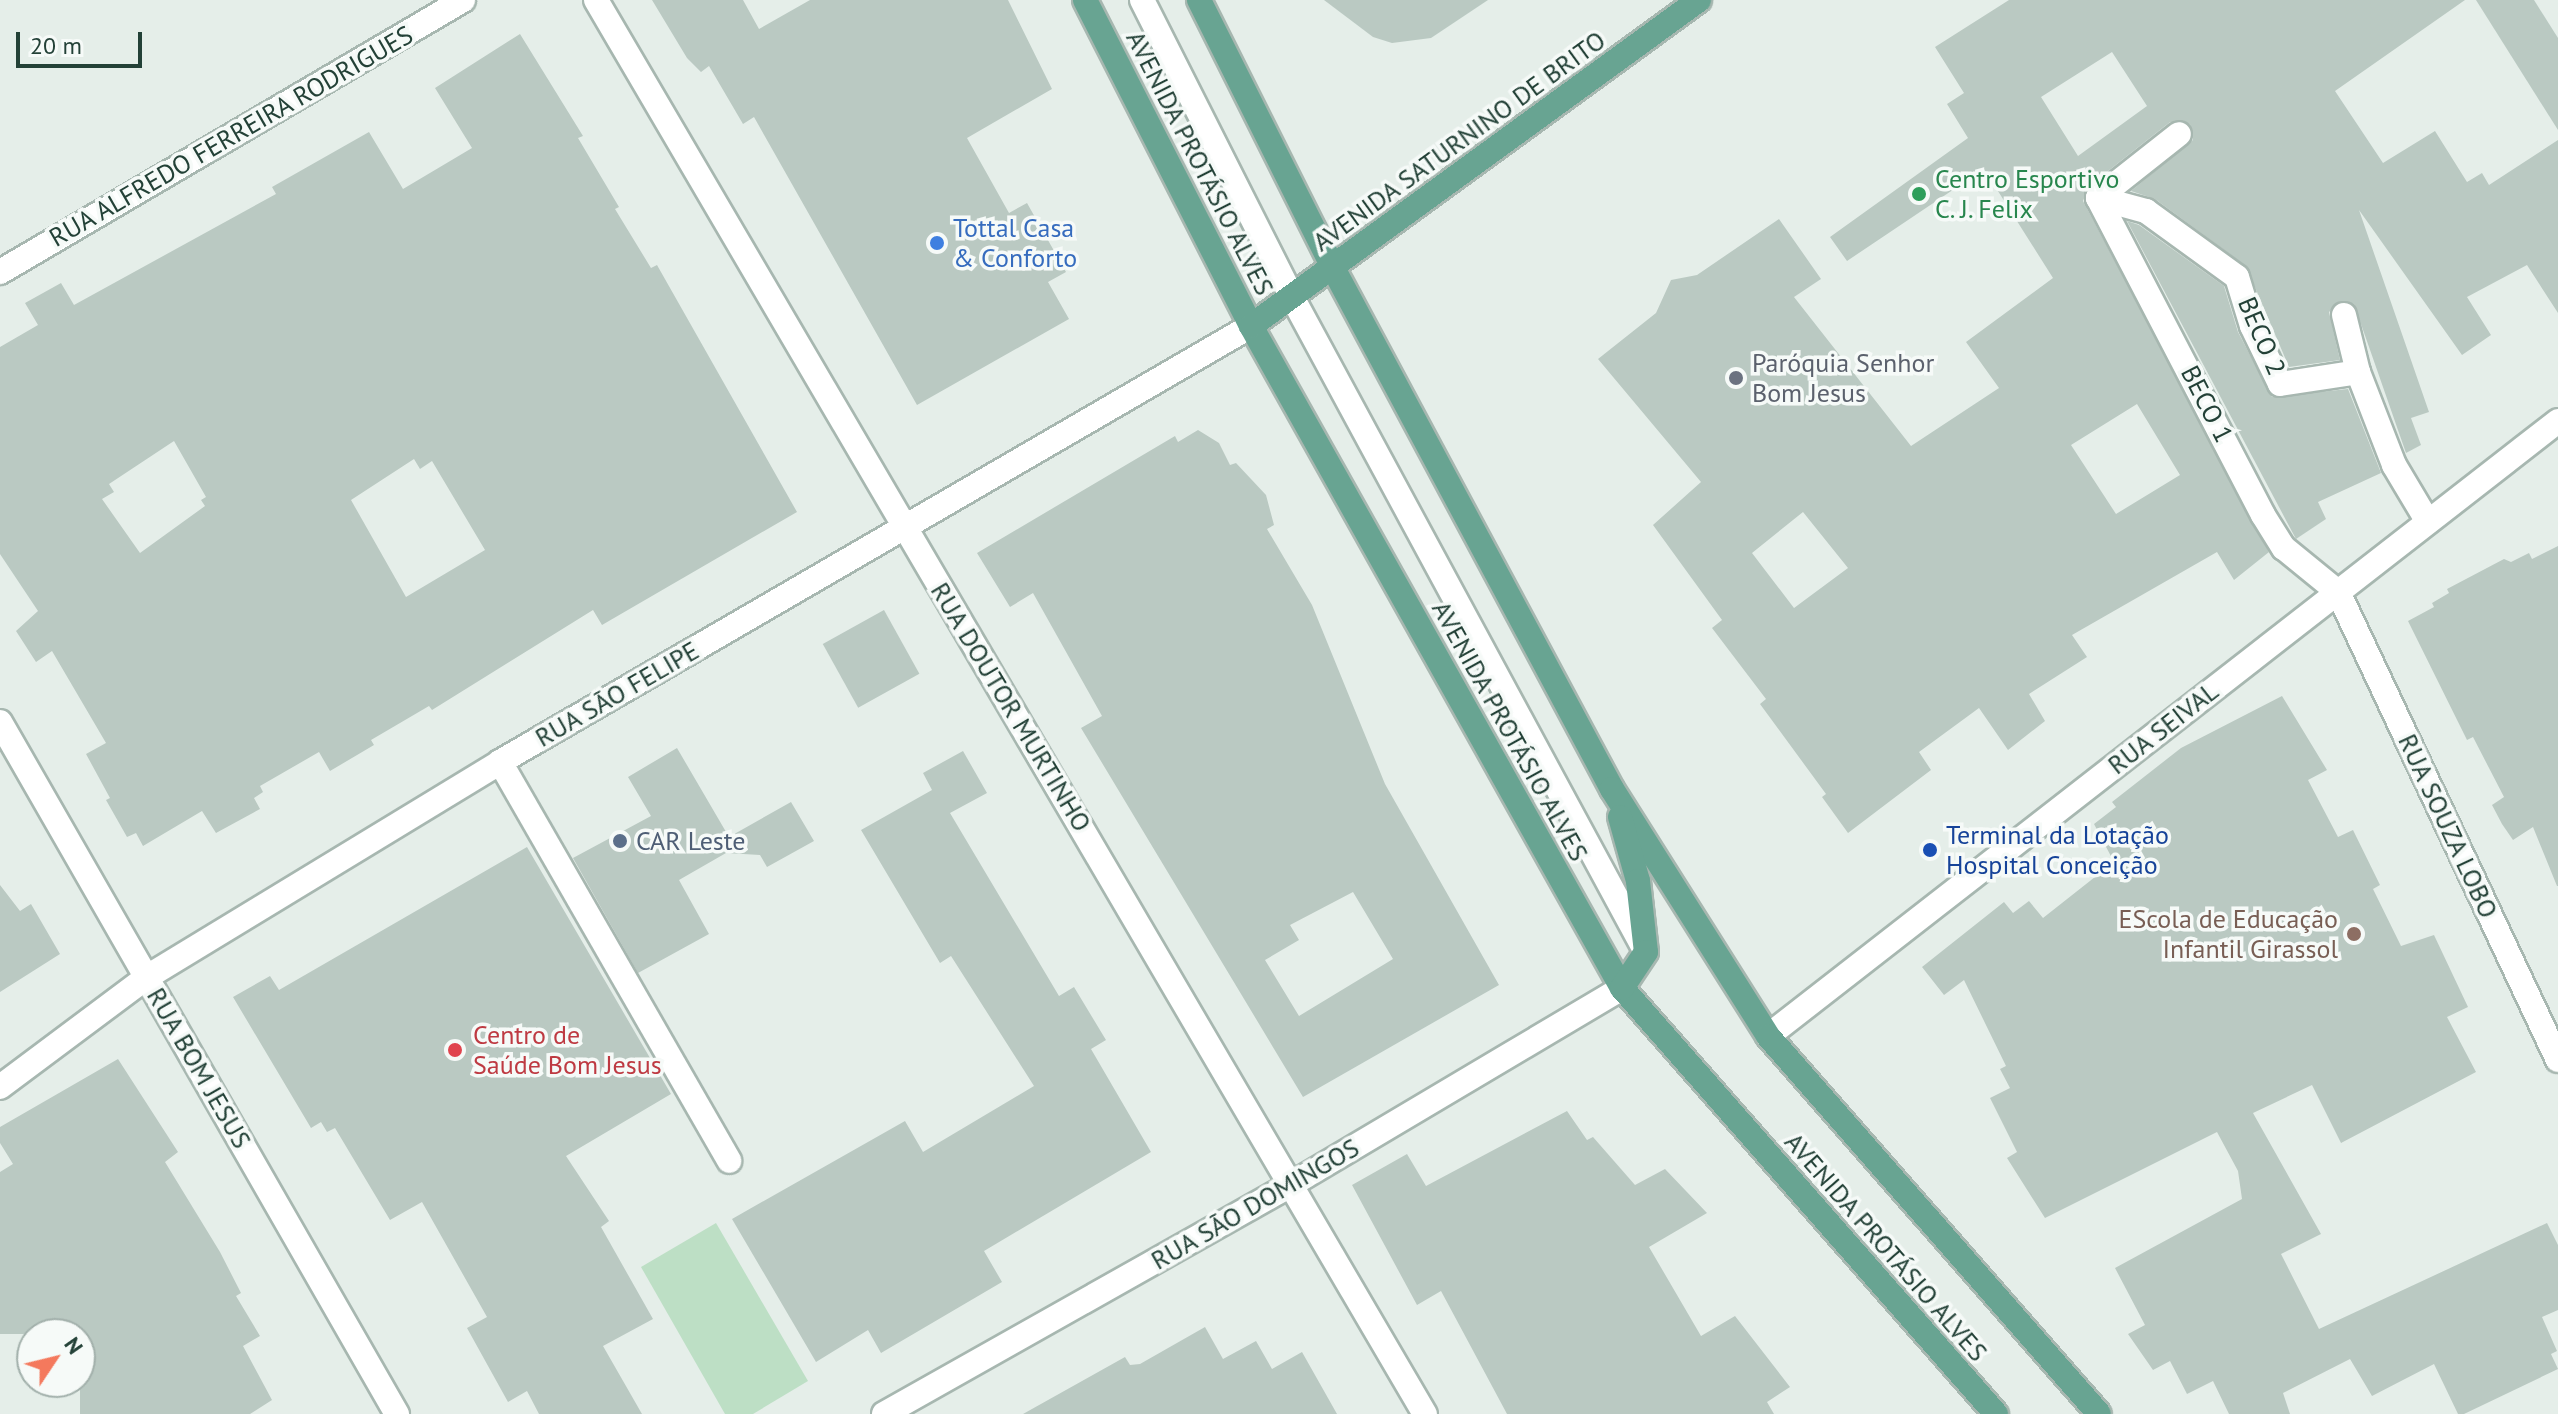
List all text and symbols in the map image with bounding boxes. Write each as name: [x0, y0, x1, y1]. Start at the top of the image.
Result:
scale bar: [20, 16, 146, 66]
street label: RUA ALFREDO FERREIRA RODRIGUES: [42, 18, 420, 254]
street label: AVENIDA SATURNINO DE BRITO: [1306, 24, 1612, 258]
street label: AVENIDA PROTÁSIO ALVES: [1119, 25, 1281, 301]
text: 20 m: [30, 30, 82, 61]
place label: Centro Esportivo C. J. Felix: [1935, 163, 2119, 224]
marker: Centro Esportivo C. J. Felix: [1910, 185, 1928, 203]
place label: Tottal Casa & Conforto: [953, 212, 1077, 274]
marker: Tottal Casa & Conforto: [928, 234, 946, 252]
street label: BECO 2: [2232, 292, 2292, 380]
place label: Paróquia Senhor Bom Jesus: [1752, 347, 1934, 408]
street label: BECO 1: [2174, 360, 2240, 448]
marker: Paróquia Senhor Bom Jesus: [1727, 369, 1745, 387]
street label: RUA DOUTOR MURTINHO: [924, 576, 1098, 838]
street label: AVENIDA PROTÁSIO ALVES: [1425, 595, 1595, 867]
street label: RUA SÃO FELIPE: [529, 634, 705, 754]
street label: RUA SEIVAL: [2101, 675, 2225, 781]
street label: RUA SOUZA LOBO: [2391, 728, 2505, 924]
place label: Terminal da Lotação Hospital Conceição: [1946, 819, 2169, 880]
place label: CAR Leste: [636, 825, 746, 857]
marker: CAR Leste: [611, 832, 629, 850]
marker: Terminal da Lotação Hospital Conceição: [1921, 841, 1939, 859]
place label: EScola de Educação Infantil Girassol: [2119, 903, 2338, 964]
marker: EScola de Educação Infantil Girassol: [2345, 925, 2363, 943]
street label: RUA BOM JESUS: [140, 982, 258, 1154]
place label: Centro de Saúde Bom Jesus: [473, 1019, 662, 1080]
marker: Centro de Saúde Bom Jesus: [444, 1039, 466, 1061]
street label: AVENIDA PROTÁSIO ALVES: [1778, 1126, 1994, 1368]
street label: RUA SÃO DOMINGOS: [1145, 1132, 1365, 1276]
north arrow: [16, 1318, 96, 1398]
text: N: [58, 1331, 90, 1359]

